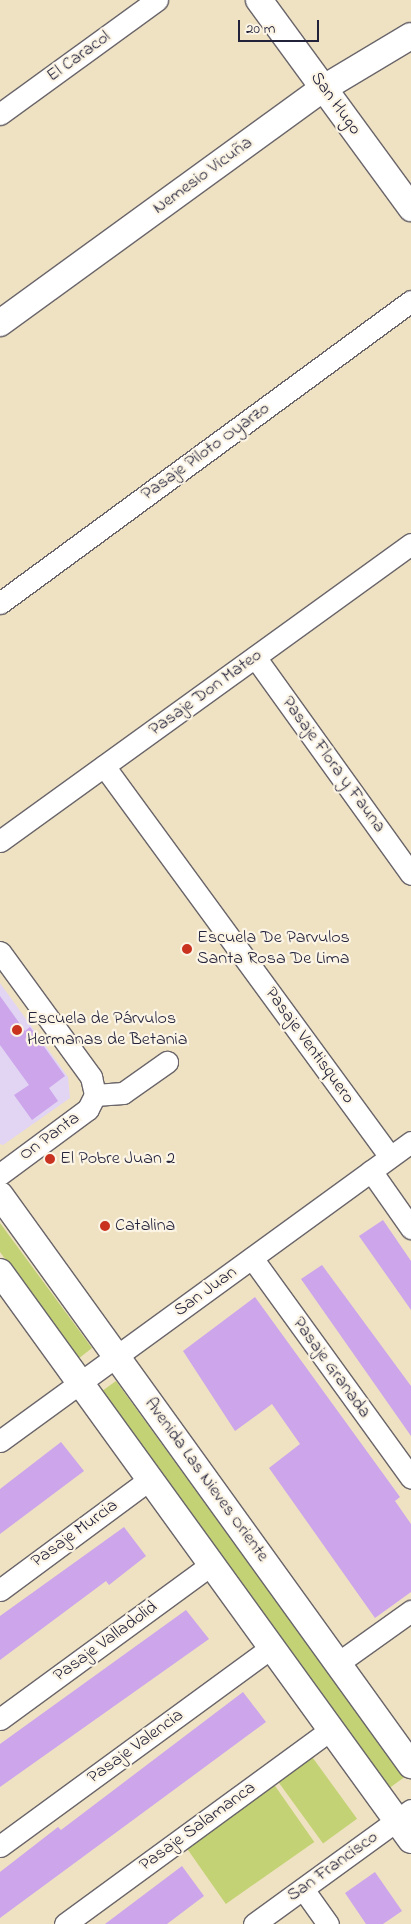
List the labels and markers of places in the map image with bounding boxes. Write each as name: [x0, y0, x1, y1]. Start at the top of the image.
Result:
place label: Escuela De Parvulos Santa Rosa De Lima: [197, 928, 350, 971]
marker: Escuela De Parvulos Santa Rosa De Lima: [181, 943, 193, 955]
place label: Escuela de Párvulos Hermanas de Betania: [27, 1009, 188, 1052]
marker: Escuela de Párvulos Hermanas de Betania: [11, 1024, 23, 1036]
place label: El Pobre Juan 2: [60, 1148, 175, 1170]
marker: El Pobre Juan 2: [44, 1153, 56, 1165]
place label: Catalina: [115, 1215, 175, 1237]
marker: Catalina: [99, 1220, 111, 1232]

